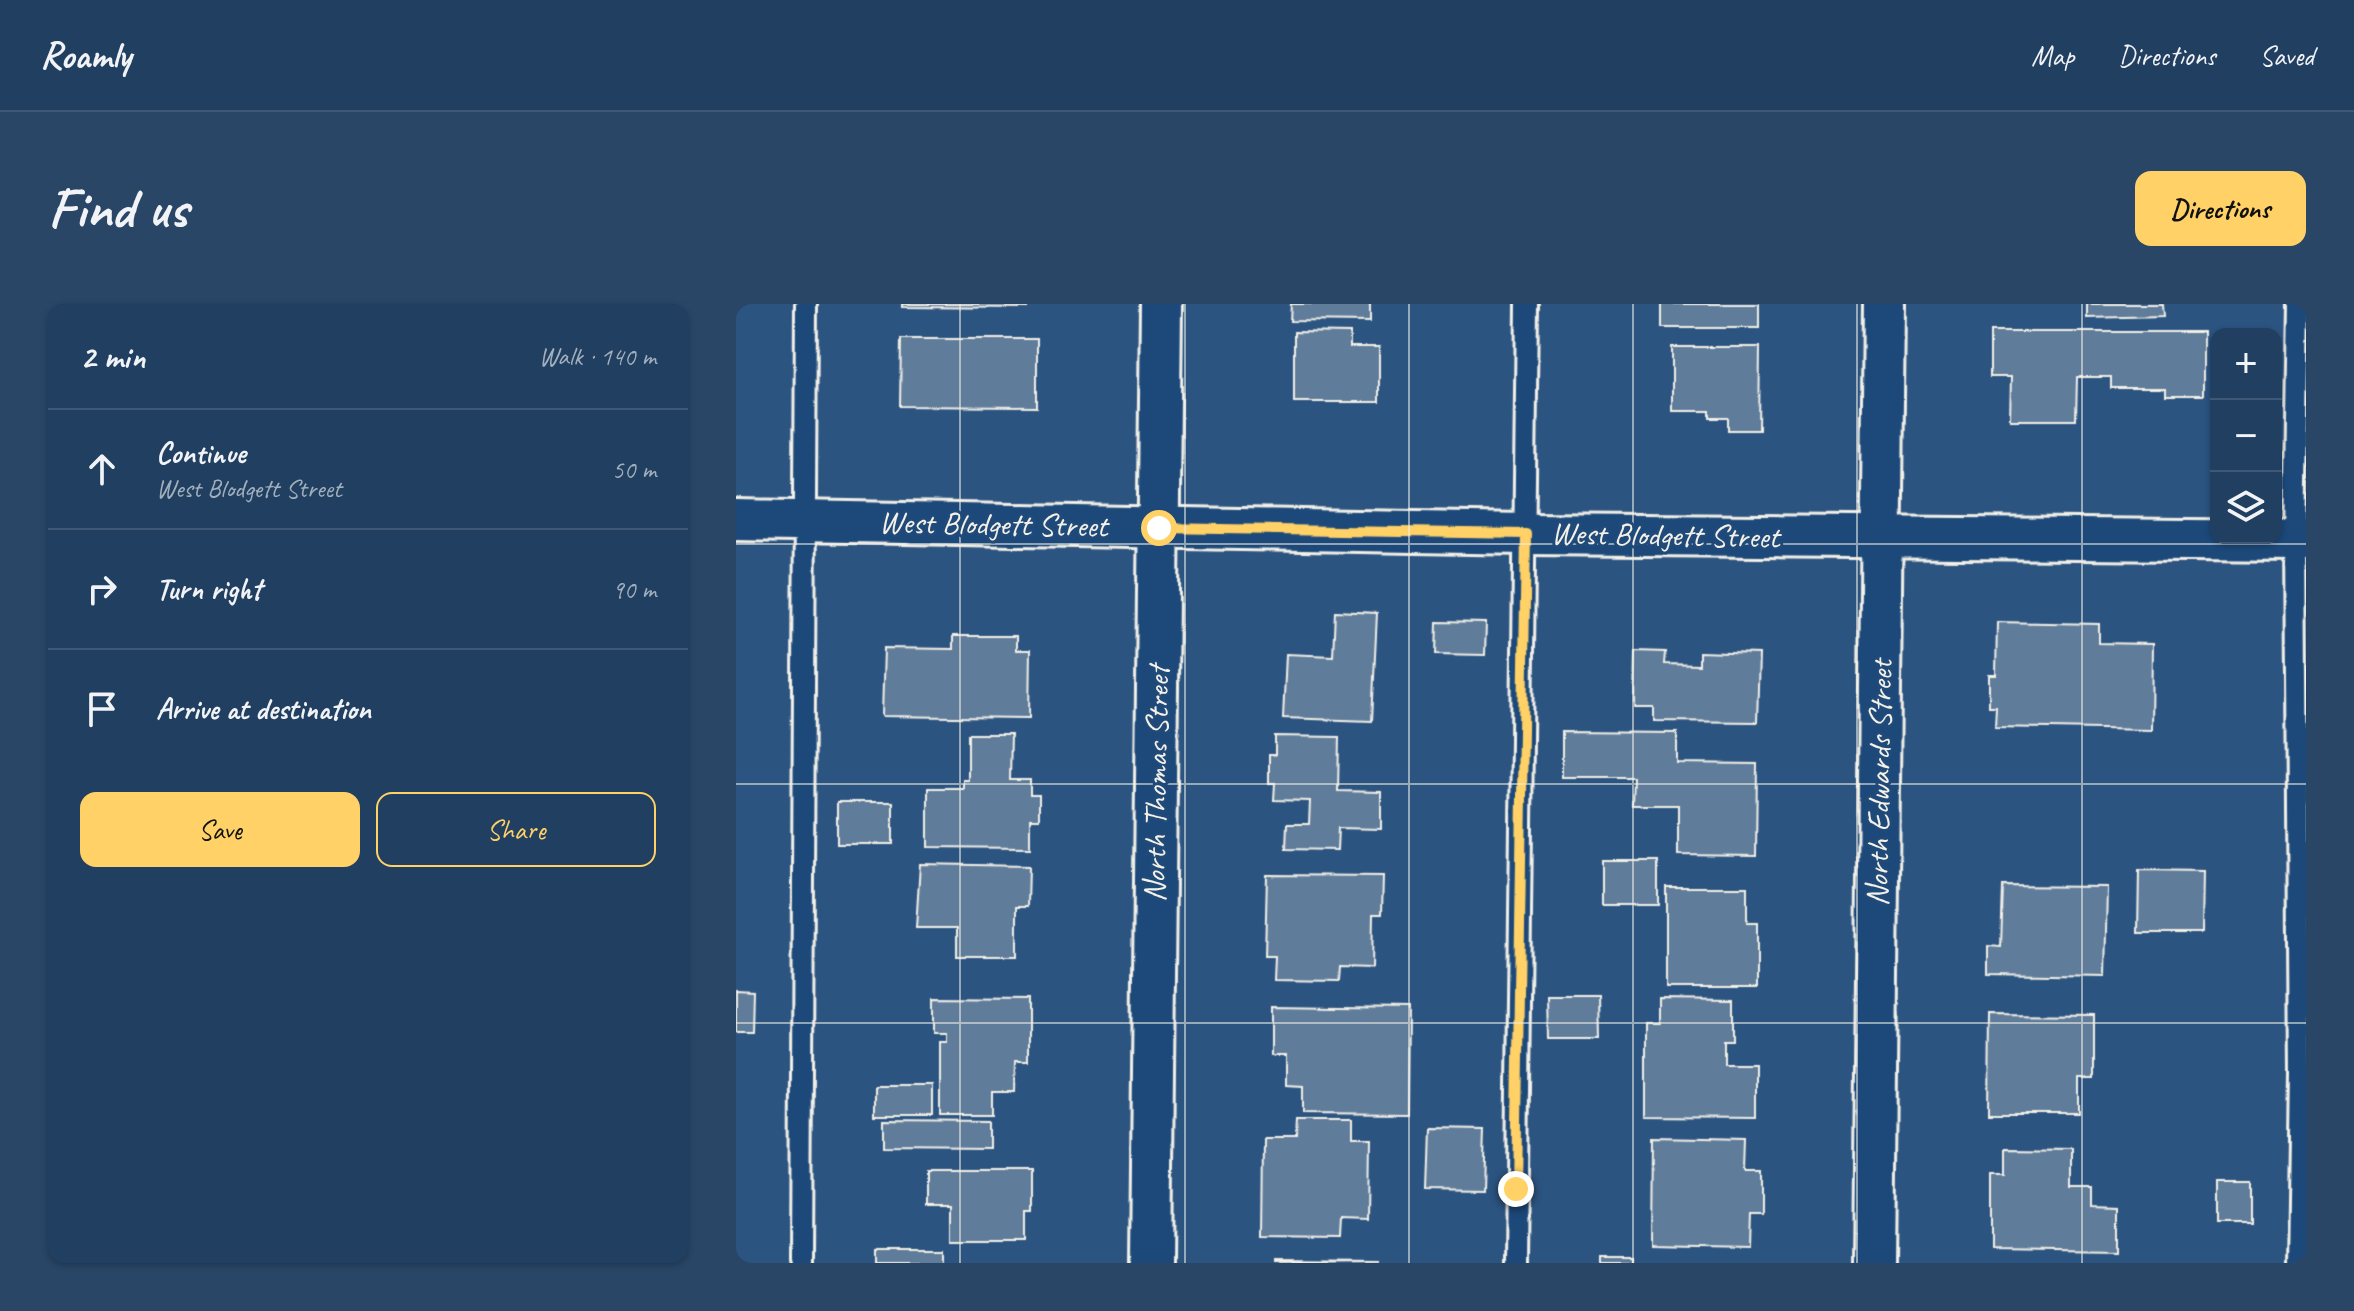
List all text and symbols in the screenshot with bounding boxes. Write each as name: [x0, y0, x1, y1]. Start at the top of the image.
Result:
text: Roamly: [40, 32, 131, 79]
text: Map: [2031, 38, 2074, 73]
text: Directions: [2118, 38, 2216, 73]
text: Saved: [2260, 38, 2314, 73]
button: Directions: [2135, 171, 2306, 246]
text: Find us: [48, 173, 188, 244]
map controls: [2210, 328, 2282, 544]
button: +: [2210, 328, 2282, 400]
text: 2 min: [80, 335, 145, 378]
text: Walk · 140 m: [539, 340, 656, 373]
button: −: [2210, 400, 2282, 472]
text: Continue: [156, 434, 246, 472]
icon: ahead: [80, 447, 124, 491]
text: 50 m: [612, 453, 656, 486]
text: West Blodgett Street: [156, 472, 342, 505]
button: layers: [2210, 472, 2282, 544]
street label: West Blodgett Street: [878, 502, 1111, 547]
route start: [1141, 510, 1177, 546]
street label: West Blodgett Street: [1550, 513, 1783, 558]
icon: right: [80, 567, 124, 611]
text: Turn right: [156, 570, 261, 608]
text: 90 m: [612, 573, 656, 606]
street label: North Edwards Street: [1856, 656, 1902, 907]
street label: North Thomas Street: [1133, 661, 1179, 903]
icon: arrive: [80, 687, 124, 731]
text: Arrive at destination: [156, 690, 371, 728]
button: Save: [80, 792, 360, 867]
button: Share: [376, 792, 656, 867]
route end: [1498, 1171, 1534, 1207]

